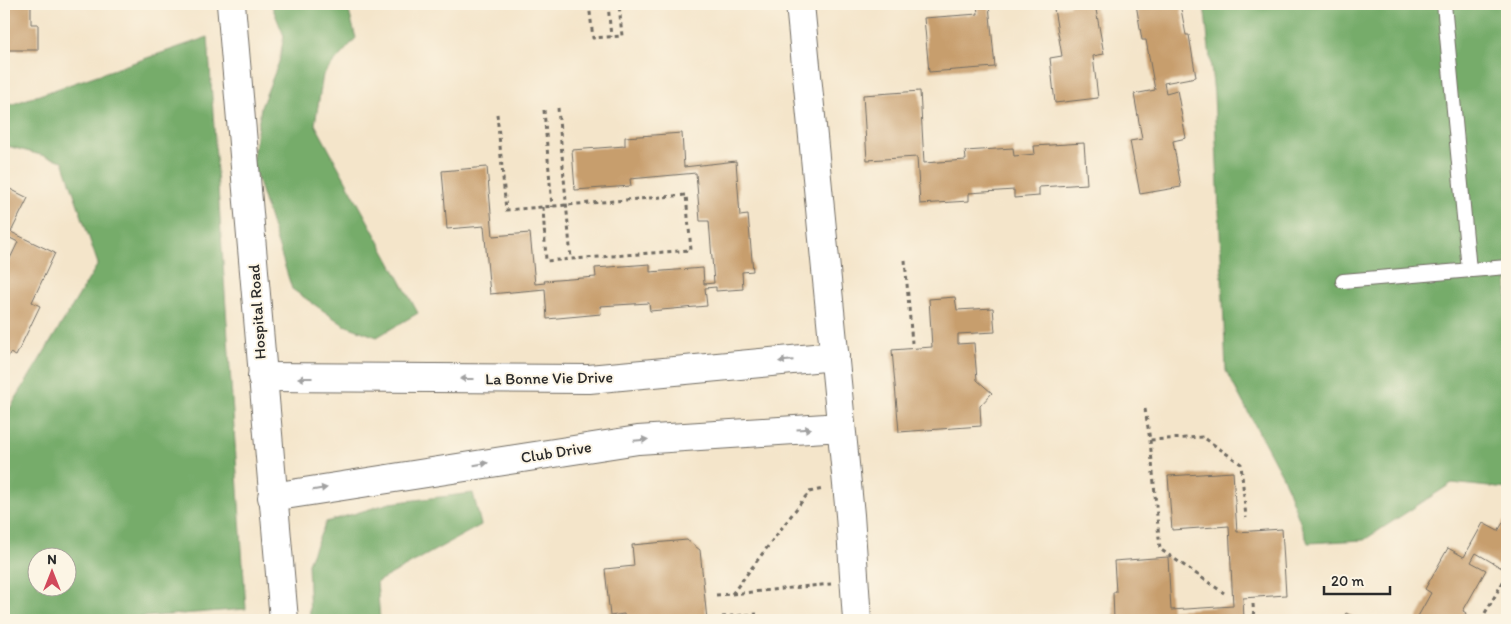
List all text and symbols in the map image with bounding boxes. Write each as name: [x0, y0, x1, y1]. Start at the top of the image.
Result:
street label: Hospital Road: [244, 264, 270, 360]
one-way arrow: [778, 357, 794, 365]
street label: La Bonne Vie Drive: [485, 367, 613, 389]
one-way arrow: [296, 374, 312, 382]
one-way arrow: [459, 375, 475, 383]
one-way arrow: [796, 425, 812, 433]
one-way arrow: [634, 436, 650, 444]
street label: Club Drive: [519, 437, 593, 467]
one-way arrow: [473, 460, 489, 468]
one-way arrow: [313, 485, 329, 493]
north arrow: [28, 546, 78, 596]
text: N: [47, 551, 57, 568]
scale bar: [1324, 564, 1390, 596]
text: 20 m: [1331, 572, 1365, 590]

